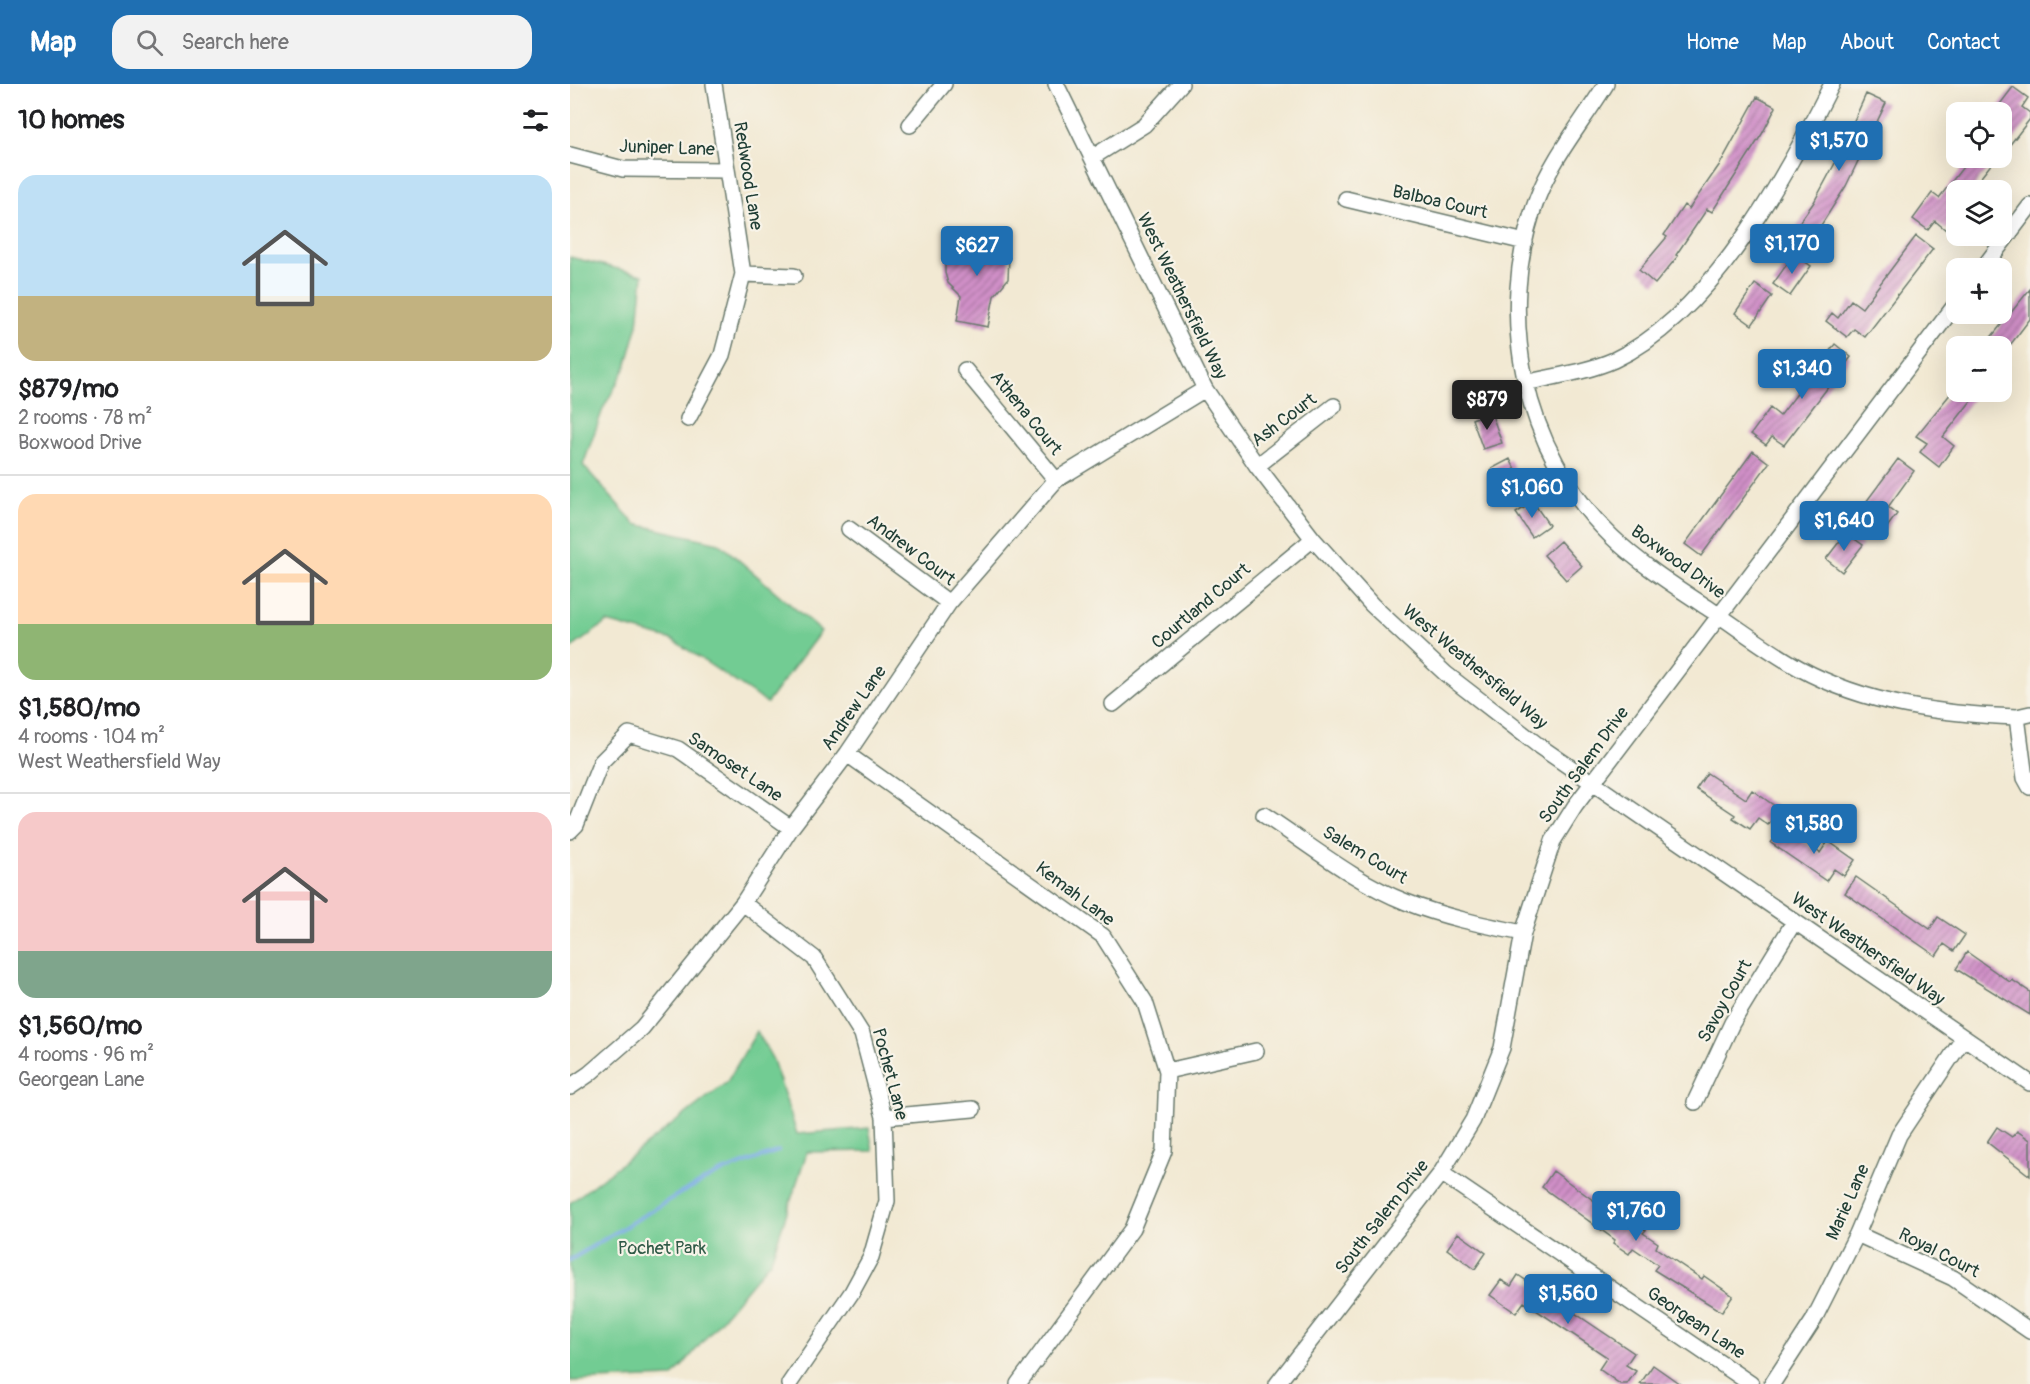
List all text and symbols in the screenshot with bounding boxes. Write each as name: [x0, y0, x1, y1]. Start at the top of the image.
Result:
search box: [112, 15, 532, 69]
text: Map: [30, 25, 76, 60]
icon: search: [133, 26, 166, 59]
text: Search here: [181, 28, 289, 56]
text: Home: [1686, 29, 1739, 56]
text: Map: [1772, 29, 1807, 56]
text: About: [1840, 29, 1894, 56]
text: Contact: [1927, 29, 2000, 56]
map controls: [1946, 102, 2012, 402]
button: locate: [1946, 102, 2012, 168]
text: 10 homes: [18, 104, 124, 136]
icon: filters: [519, 104, 552, 137]
street label: Redwood Lane: [728, 120, 768, 232]
pin: $1,570: [1790, 121, 1888, 172]
text: $1,570: [1810, 128, 1868, 153]
street label: Juniper Lane: [619, 135, 715, 161]
street label: Balboa Court: [1390, 180, 1491, 224]
button: layers: [1946, 180, 2012, 246]
street label: West Weathersfield Way: [1132, 209, 1232, 383]
icon: home: [231, 214, 339, 322]
pin: $1,170: [1743, 224, 1841, 275]
pin: $627: [941, 226, 1013, 277]
text: $1,170: [1764, 231, 1820, 256]
text: $627: [955, 233, 999, 258]
button: +: [1946, 258, 2012, 324]
button: −: [1946, 336, 2012, 402]
pin: $1,340: [1753, 349, 1851, 400]
text: $1,340: [1772, 356, 1832, 381]
street label: Athena Court: [985, 366, 1067, 460]
text: $879/mo: [18, 373, 119, 405]
pin: $879: [1451, 380, 1523, 431]
text: $879: [1466, 387, 1508, 412]
street label: Ash Court: [1247, 388, 1322, 452]
text: 2 rooms · 78 m²: [18, 405, 152, 430]
text: Boxwood Drive: [18, 430, 142, 455]
pin: $1,060: [1483, 468, 1581, 519]
text: $1,060: [1501, 475, 1563, 500]
pin: $1,640: [1795, 501, 1893, 552]
text: $1,640: [1814, 508, 1874, 533]
street label: Andrew Court: [862, 509, 961, 591]
street label: Boxwood Drive: [1626, 520, 1730, 604]
icon: home: [231, 533, 339, 641]
street label: Courtland Court: [1147, 557, 1256, 654]
street label: West Weathersfield Way: [1398, 600, 1552, 735]
street label: Andrew Lane: [816, 661, 892, 755]
text: $1,580/mo: [18, 692, 140, 724]
street label: South Salem Drive: [1534, 702, 1634, 828]
text: 4 rooms · 104 m²: [18, 724, 165, 749]
street label: Samoset Lane: [683, 727, 787, 807]
text: West Weathersfield Way: [18, 749, 221, 774]
pin: $1,580: [1765, 804, 1863, 855]
text: $1,580: [1785, 811, 1843, 836]
street label: Salem Court: [1318, 821, 1412, 890]
icon: home: [231, 851, 339, 959]
street label: Kemah Lane: [1031, 857, 1119, 931]
street label: West Weathersfield Way: [1787, 887, 1950, 1011]
street label: Savoy Court: [1693, 955, 1758, 1047]
text: $1,560/mo: [18, 1010, 142, 1042]
street label: Pochet Lane: [867, 1025, 913, 1123]
text: 4 rooms · 96 m²: [18, 1042, 154, 1067]
text: Georgean Lane: [18, 1067, 144, 1092]
street label: South Salem Drive: [1330, 1155, 1434, 1279]
street label: Marie Lane: [1821, 1160, 1875, 1244]
pin: $1,760: [1587, 1191, 1685, 1242]
text: $1,760: [1606, 1198, 1666, 1223]
street label: Royal Court: [1895, 1223, 1984, 1284]
park label: Pochet Park: [618, 1237, 707, 1260]
pin: $1,560: [1519, 1274, 1617, 1325]
text: $1,560: [1538, 1281, 1598, 1306]
street label: Georgean Lane: [1642, 1282, 1750, 1364]

